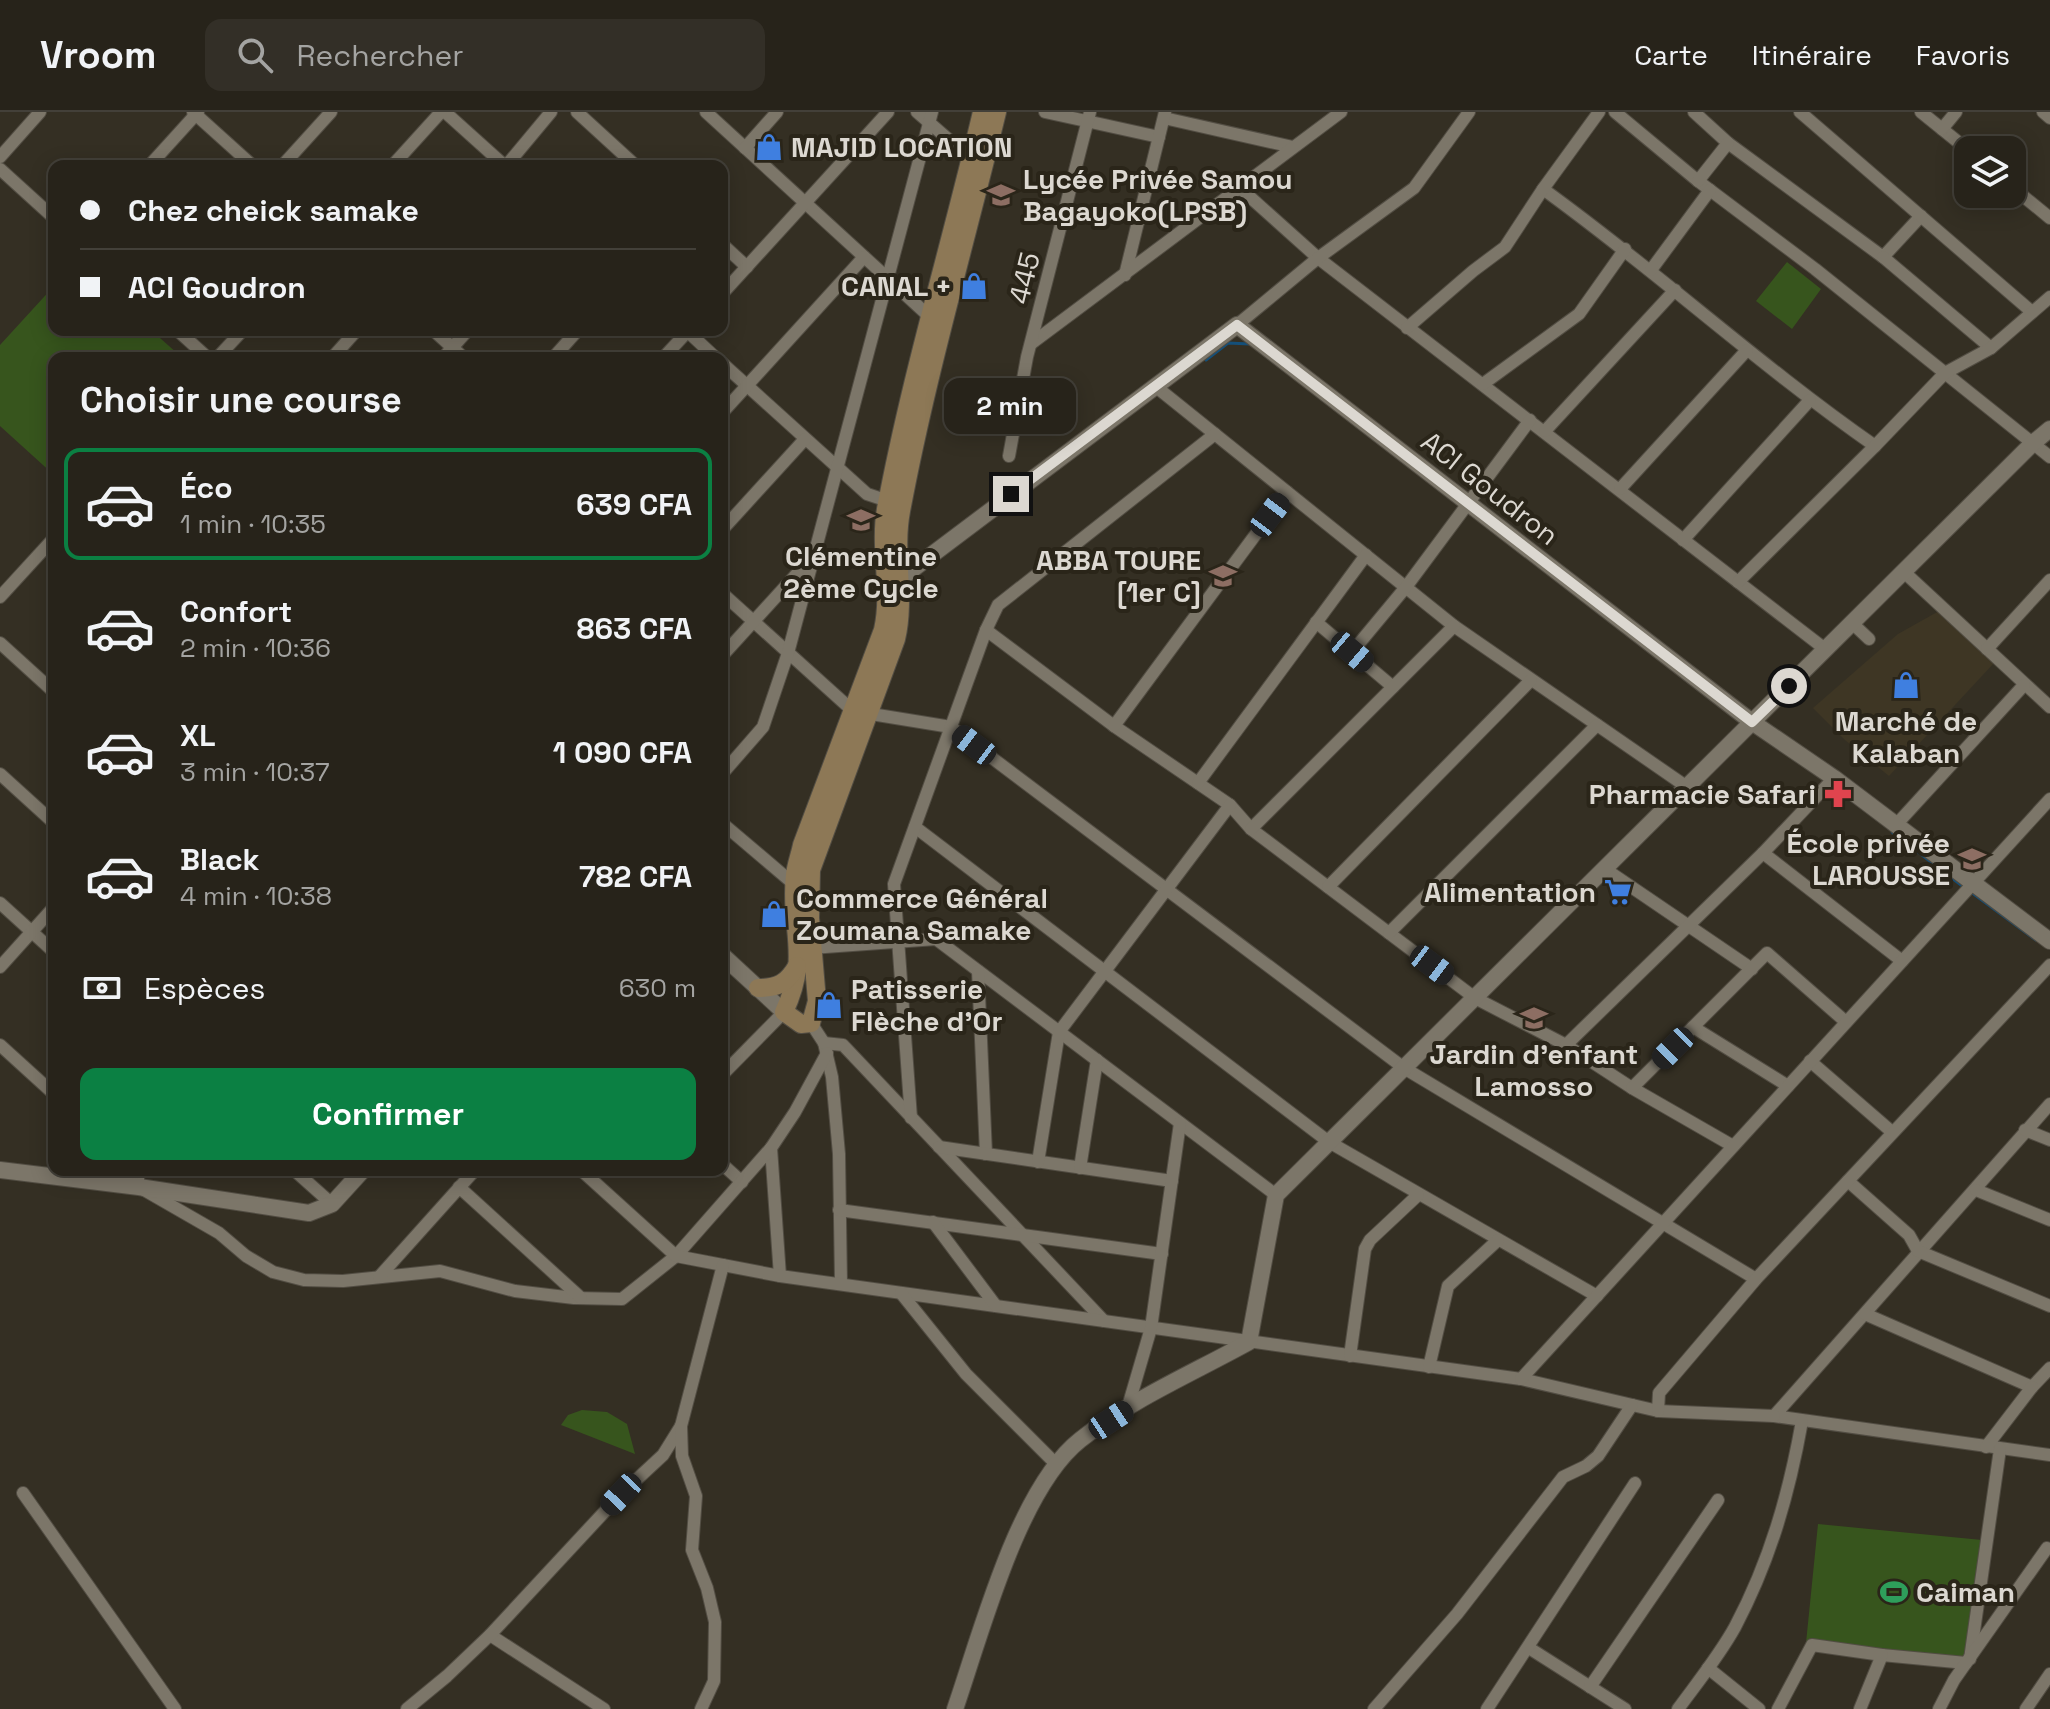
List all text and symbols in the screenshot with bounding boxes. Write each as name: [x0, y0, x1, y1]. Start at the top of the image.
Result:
search box: [205, 19, 765, 91]
text: Vroom: [40, 31, 157, 79]
icon: search: [233, 33, 277, 77]
text: Rechercher: [297, 36, 463, 75]
text: Carte: [1634, 37, 1708, 73]
text: Itinéraire: [1752, 37, 1872, 73]
text: Favoris: [1916, 37, 2010, 73]
place label: MAJID LOCATION: [791, 129, 1012, 165]
shop icon: MAJID LOCATION: [754, 132, 784, 162]
map controls: [1954, 136, 2026, 208]
button: layers: [1954, 136, 2026, 208]
place label: Lycée Privée Samou Bagayoko(LPSB): [1023, 161, 1293, 229]
school or university icon: Lycée Privée Samou Bagayoko(LPSB): [986, 180, 1016, 210]
text: Chez cheick samake: [128, 191, 419, 230]
street label: 445: [1000, 249, 1048, 307]
text: ACI Goudron: [128, 268, 306, 307]
place label: CANAL +: [841, 268, 952, 304]
shop icon: CANAL +: [959, 271, 989, 301]
text: Choisir une course: [80, 377, 402, 423]
callout: 2 min: [945, 378, 1077, 434]
text: 2 min: [976, 389, 1044, 423]
street label: ACI Goudron: [1414, 423, 1566, 553]
icon: car: [84, 468, 156, 540]
text: Éco: [180, 468, 233, 507]
route end: [993, 476, 1029, 512]
text: 639 CFA: [576, 485, 692, 524]
car: [1246, 489, 1294, 541]
school or university icon: Clémentine 2ème Cycle: [846, 505, 876, 535]
text: 1 min · 10:35: [180, 507, 326, 541]
place label: Clémentine 2ème Cycle: [783, 538, 939, 606]
place label: ABBA TOURE [1er C]: [1036, 542, 1201, 610]
school or university icon: ABBA TOURE [1er C]: [1208, 561, 1238, 591]
icon: car: [84, 592, 156, 664]
text: Confort: [180, 592, 292, 631]
text: 863 CFA: [577, 609, 692, 648]
car: [1326, 627, 1378, 677]
text: 2 min · 10:36: [180, 631, 331, 665]
route start: [1771, 668, 1807, 704]
shop icon: Marché de Kalaban: [1891, 670, 1921, 700]
place label: Marché de Kalaban: [1835, 703, 1977, 771]
icon: car: [84, 716, 156, 788]
text: XL: [180, 716, 216, 755]
car: [948, 721, 1000, 769]
text: 1 090 CFA: [553, 733, 692, 772]
text: 3 min · 10:37: [180, 755, 330, 789]
place label: Pharmacie Safari: [1589, 776, 1816, 812]
pharmacy icon: Pharmacie Safari: [1823, 779, 1853, 809]
place label: École privée LAROUSSE: [1787, 825, 1950, 893]
icon: car: [84, 840, 156, 912]
text: Black: [180, 840, 259, 879]
school or university icon: École privée LAROUSSE: [1957, 844, 1987, 874]
text: 782 CFA: [579, 857, 692, 896]
place label: Alimentation: [1424, 874, 1596, 910]
supermarket icon: Alimentation: [1603, 877, 1633, 907]
text: 4 min · 10:38: [180, 879, 332, 913]
place label: Commerce Général Zoumana Samake: [796, 880, 1048, 948]
shop icon: Commerce Général Zoumana Samake: [759, 899, 789, 929]
car: [1406, 941, 1458, 989]
icon: cash: [80, 966, 124, 1010]
text: Espèces: [144, 969, 265, 1008]
text: 630 m: [619, 971, 696, 1005]
place label: Patisserie Flèche d'Or: [851, 971, 1003, 1039]
shop icon: Patisserie Flèche d'Or: [814, 990, 844, 1020]
school or university icon: Jardin d'enfant Lamosso: [1519, 1003, 1549, 1033]
car: [1648, 1023, 1698, 1073]
place label: Jardin d'enfant Lamosso: [1430, 1036, 1638, 1104]
button: Confirmer: [80, 1068, 696, 1160]
car: [1084, 1397, 1138, 1443]
car: [596, 1468, 646, 1520]
place label: Caiman: [1916, 1574, 2015, 1610]
sports icon: Caiman: [1879, 1577, 1909, 1607]

